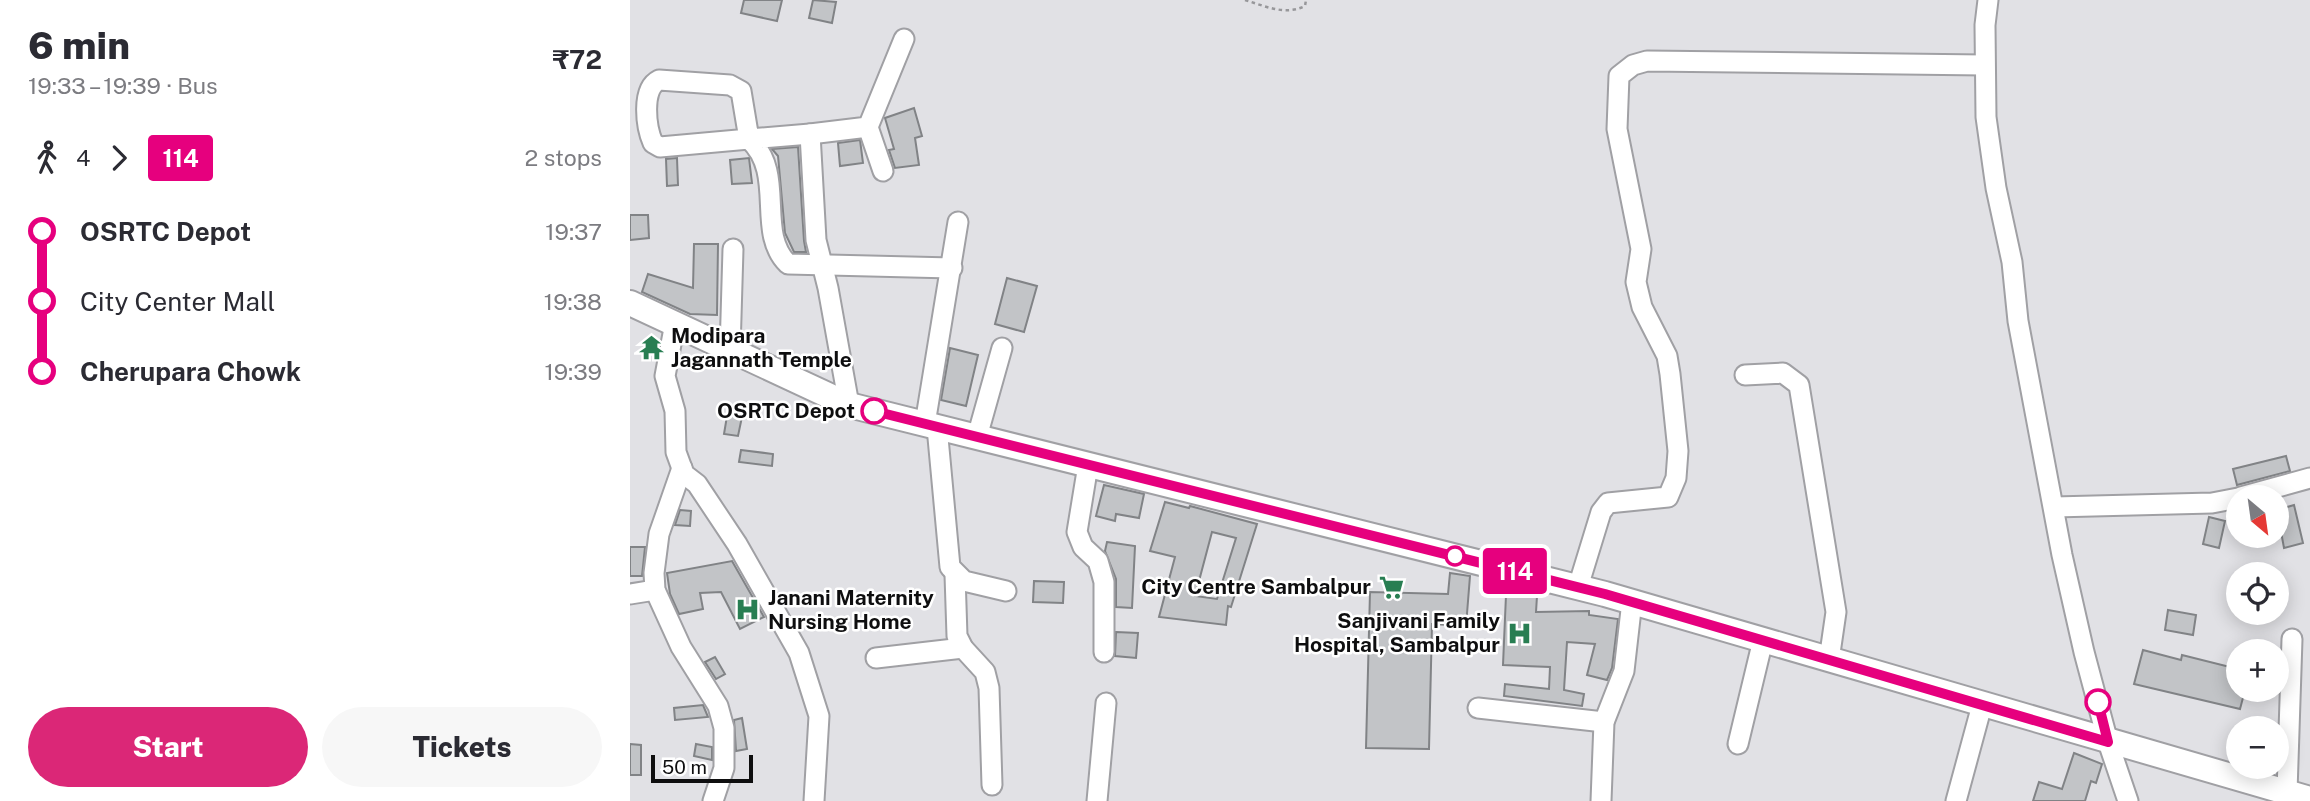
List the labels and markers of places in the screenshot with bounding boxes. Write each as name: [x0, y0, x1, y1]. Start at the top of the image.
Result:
place label: Modipara Jagannath Temple: [671, 323, 852, 372]
temple icon: Modipara Jagannath Temple: [637, 334, 665, 362]
place label: OSRTC Depot: [717, 398, 855, 423]
marker: OSRTC Depot: [861, 398, 887, 424]
unlabelled marker: [1445, 546, 1465, 566]
supermarket icon: City Centre Sambalpur: [1377, 573, 1405, 601]
place label: City Centre Sambalpur: [1141, 574, 1371, 599]
place label: Janani Maternity Nursing Home: [768, 585, 934, 634]
hospital icon: Janani Maternity Nursing Home: [734, 596, 762, 624]
place label: Sanjivani Family Hospital, Sambalpur: [1294, 608, 1500, 657]
hospital icon: Sanjivani Family Hospital, Sambalpur: [1506, 619, 1534, 647]
unlabelled marker: [2085, 689, 2111, 715]

